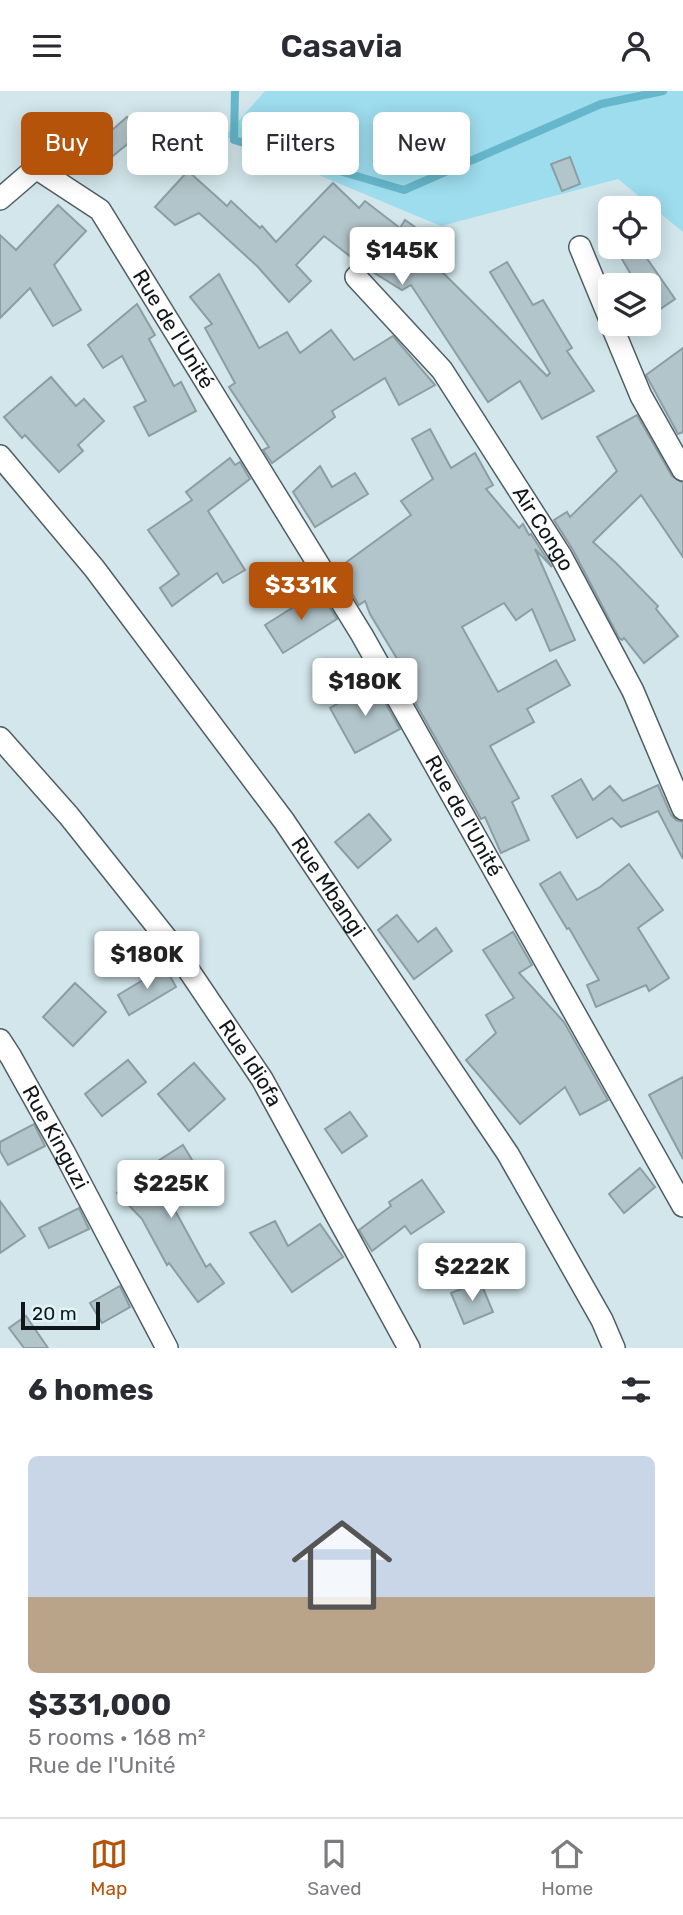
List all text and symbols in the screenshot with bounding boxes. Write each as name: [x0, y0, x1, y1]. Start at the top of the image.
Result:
icon: menu: [28, 27, 66, 65]
text: Casavia: [280, 27, 403, 65]
icon: person: [617, 27, 655, 65]
chip: Buy: [21, 112, 113, 175]
chip: Rent: [127, 112, 228, 175]
chip: Filters: [242, 112, 359, 175]
chip: New: [373, 112, 470, 175]
map controls: [598, 196, 661, 336]
button: locate: [598, 196, 661, 259]
pin: $145K: [353, 227, 451, 287]
text: $145K: [366, 236, 438, 264]
street label: Rue de l'Unité: [128, 265, 220, 393]
button: layers: [598, 273, 661, 336]
street label: Air Congo: [508, 482, 580, 575]
pin: $331K: [252, 563, 350, 622]
text: $331K: [265, 571, 337, 599]
pin: $180K: [316, 659, 414, 718]
text: $180K: [328, 667, 402, 695]
street label: Rue de l'Unité: [420, 751, 508, 881]
street label: Rue Mbangi: [286, 832, 371, 941]
pin: $180K: [98, 932, 196, 991]
text: $180K: [110, 940, 184, 968]
street label: Rue Idiofa: [214, 1015, 288, 1111]
street label: Rue Kinguzi: [17, 1081, 94, 1193]
pin: $225K: [122, 1161, 220, 1220]
text: $225K: [133, 1169, 209, 1197]
pin: $222K: [423, 1243, 521, 1303]
text: $222K: [434, 1252, 510, 1280]
scale bar: [21, 1299, 100, 1331]
text: 20 m: [32, 1302, 77, 1325]
icon: filters: [617, 1371, 655, 1409]
text: 6 homes: [28, 1372, 154, 1408]
icon: home: [279, 1502, 405, 1628]
text: $331,000: [28, 1687, 171, 1723]
text: 5 rooms · 168 m²: [28, 1723, 206, 1751]
text: Rue de l'Unité: [28, 1751, 176, 1779]
tab: Map: [90, 1835, 128, 1900]
tab: Saved: [307, 1835, 362, 1900]
tab: Home: [541, 1835, 593, 1900]

